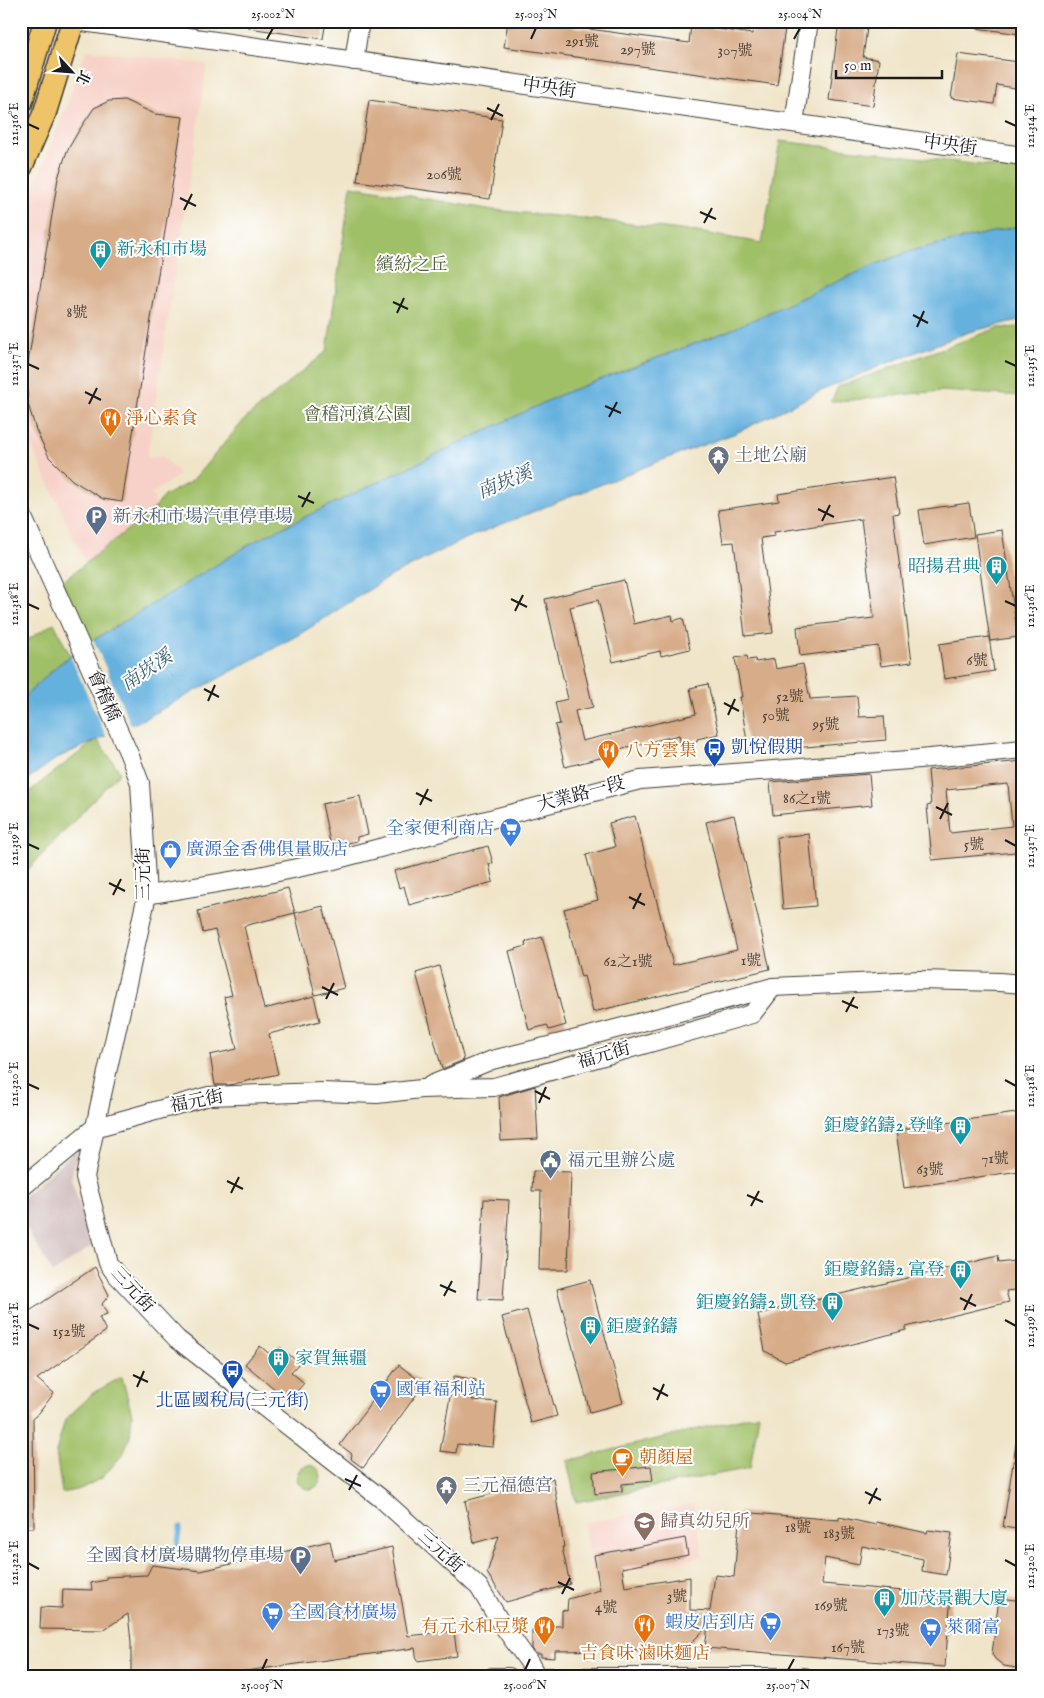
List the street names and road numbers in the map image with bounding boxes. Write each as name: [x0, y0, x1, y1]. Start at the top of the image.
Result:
street label: 中央街: [521, 74, 577, 104]
street label: 中央街: [922, 131, 978, 161]
street label: 會稽橋: [82, 667, 124, 725]
street label: 大業路一段: [535, 772, 627, 818]
street label: 三元街: [133, 847, 156, 901]
street label: 福元街: [575, 1038, 633, 1074]
street label: 福元街: [168, 1086, 226, 1118]
street label: 三元街: [105, 1262, 159, 1318]
street label: 三元街: [412, 1525, 468, 1579]

